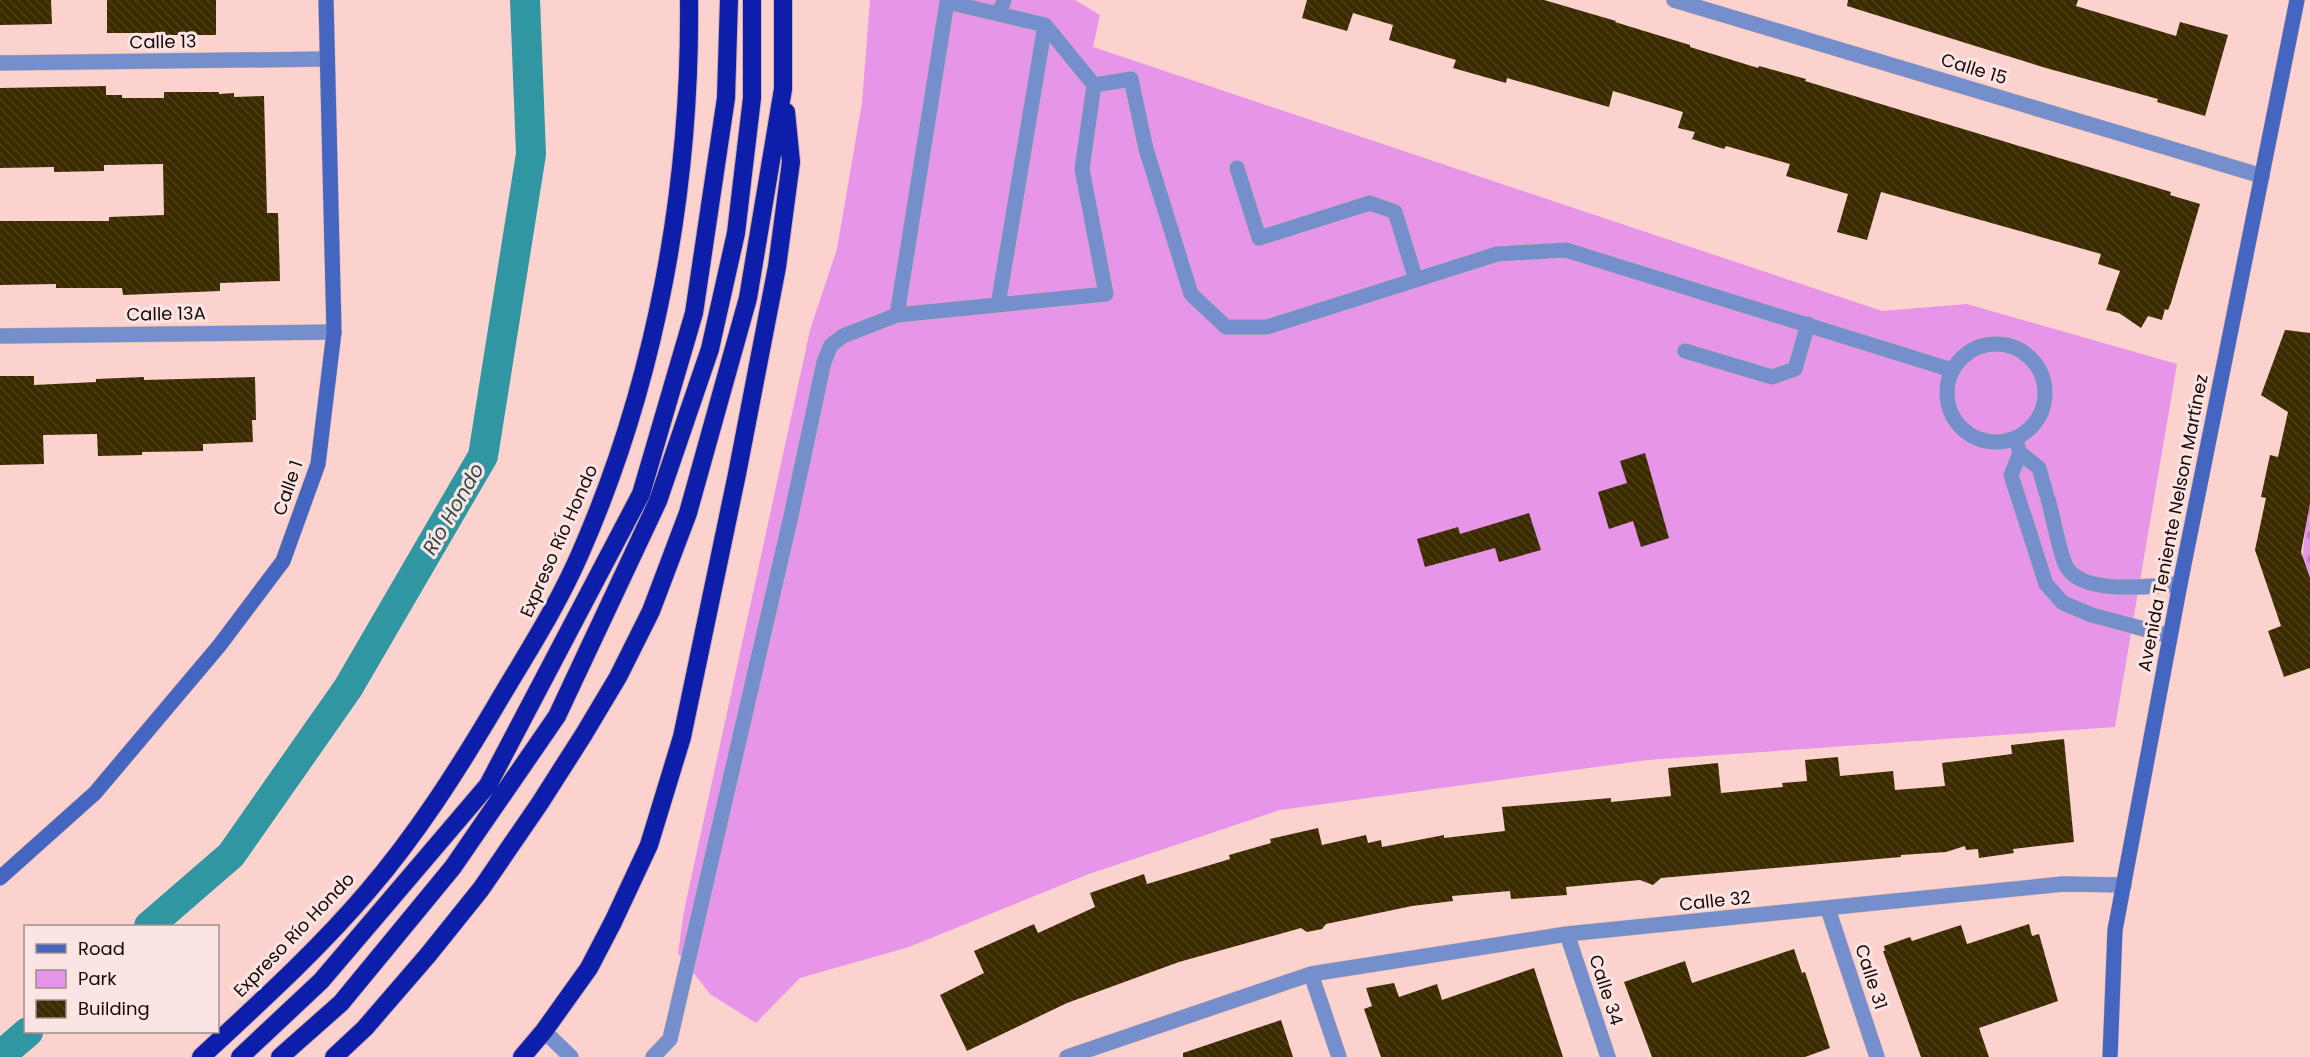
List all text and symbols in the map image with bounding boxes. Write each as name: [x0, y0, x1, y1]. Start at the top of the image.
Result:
street label: Calle 13: [129, 28, 197, 55]
street label: Calle 15: [1938, 47, 2010, 90]
street label: Calle 13A: [126, 300, 206, 327]
street label: Avenida Teniente Nelson Martínez: [2131, 372, 2214, 674]
street label: Calle 1: [266, 457, 309, 519]
water label: Río Hondo: [415, 458, 491, 560]
street label: Expreso Río Hondo: [514, 461, 603, 621]
street label: Expreso Río Hondo: [228, 867, 360, 1003]
street label: Calle 32: [1678, 884, 1752, 917]
legend: [24, 925, 219, 1033]
text: Road: [78, 936, 125, 961]
street label: Calle 31: [1849, 941, 1894, 1013]
street label: Calle 34: [1583, 951, 1630, 1028]
text: Park: [78, 966, 117, 991]
text: Building: [78, 996, 150, 1021]

